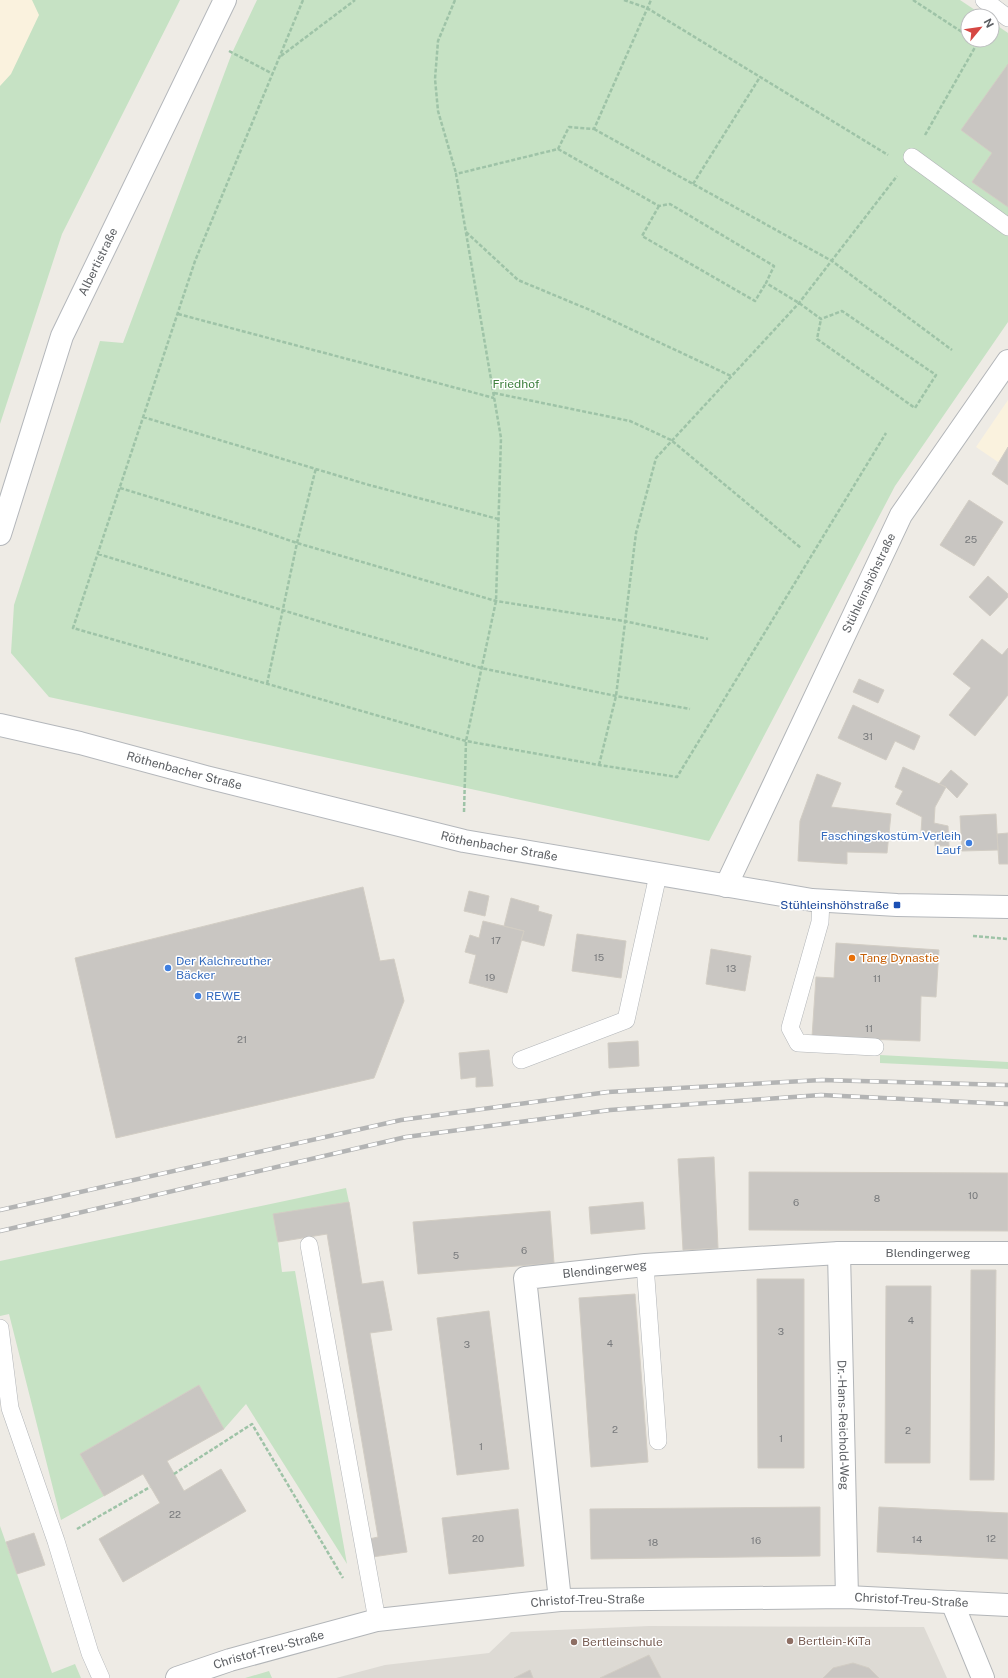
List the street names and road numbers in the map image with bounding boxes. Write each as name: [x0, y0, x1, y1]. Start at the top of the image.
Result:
street label: Albertistraße: [76, 225, 121, 298]
street label: Stühleinshöhstraße: [839, 531, 899, 635]
street label: Röthenbacher Straße: [125, 749, 244, 793]
street label: Röthenbacher Straße: [439, 828, 559, 864]
street label: Blendingerweg: [886, 1246, 970, 1260]
street label: Blendingerweg: [562, 1258, 648, 1281]
street label: Dr.-Hans-Reichold-Weg: [834, 1360, 852, 1490]
street label: Christof-Treu-Straße: [854, 1590, 969, 1610]
street label: Christof-Treu-Straße: [530, 1592, 645, 1610]
street label: Christof-Treu-Straße: [211, 1628, 326, 1672]

